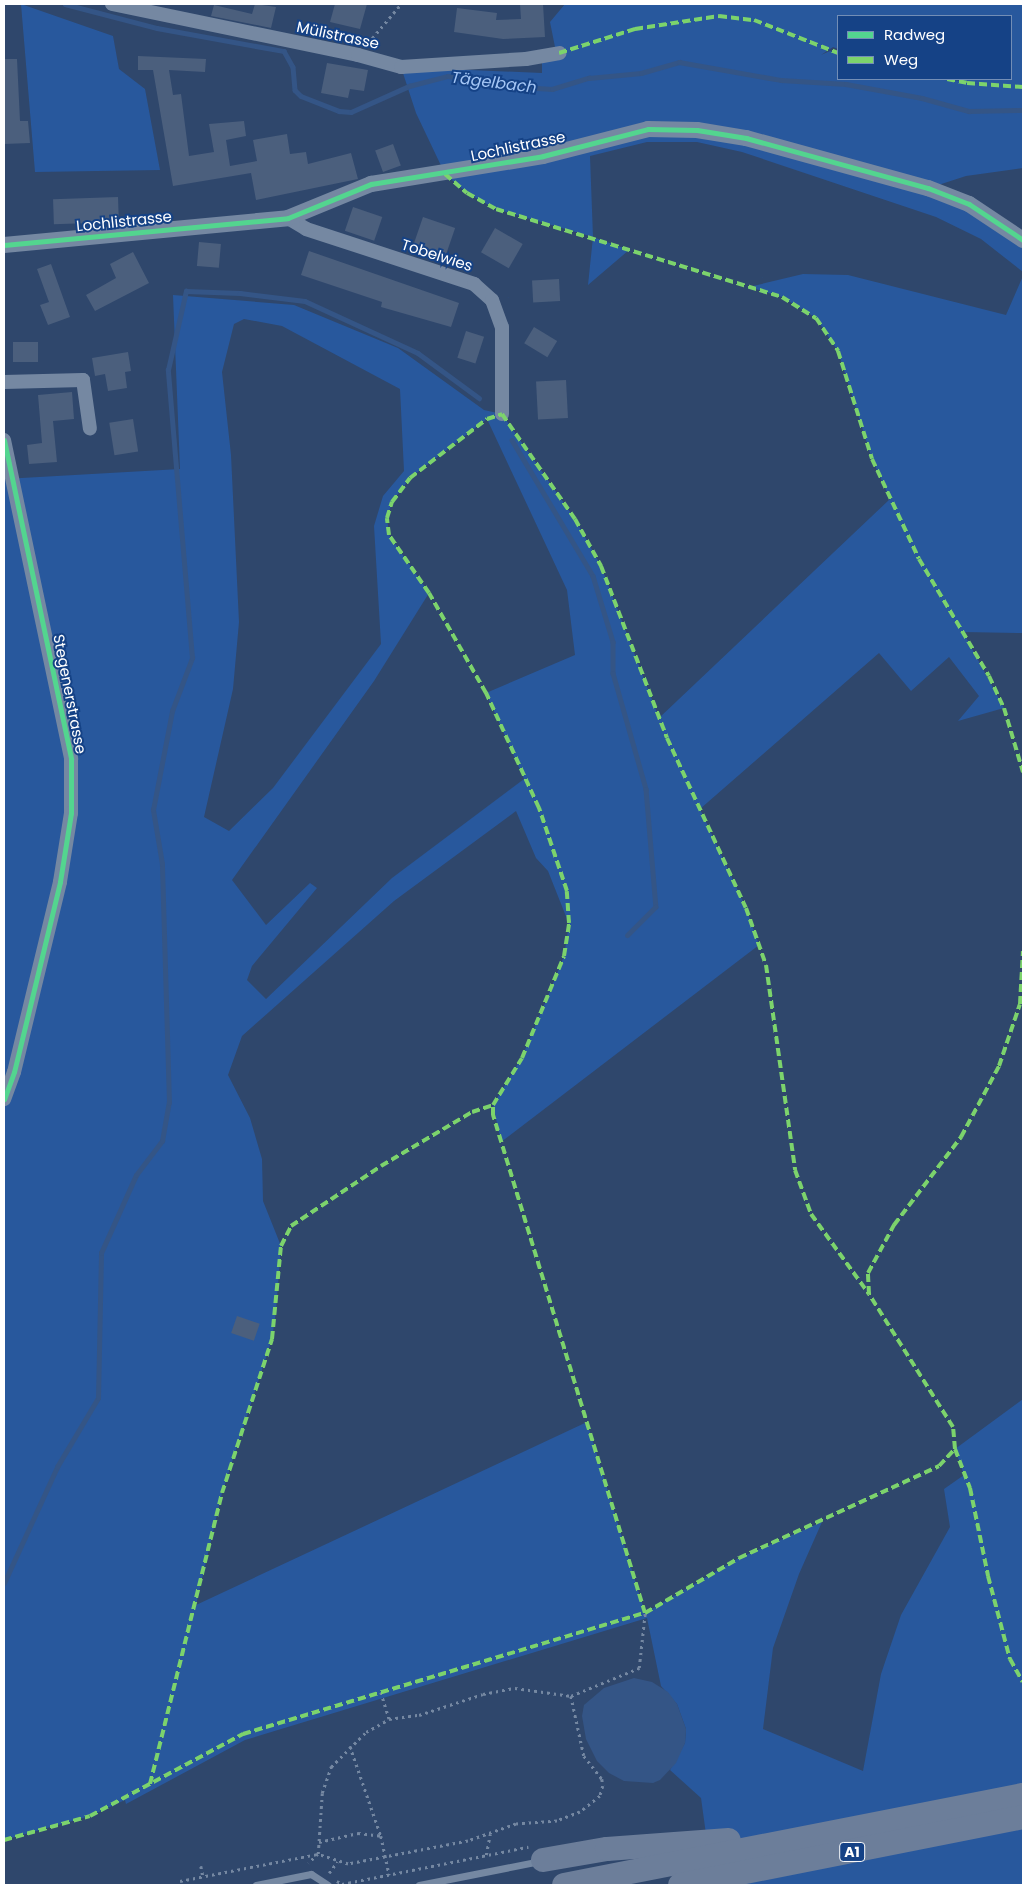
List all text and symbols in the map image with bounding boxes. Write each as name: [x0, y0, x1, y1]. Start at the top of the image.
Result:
legend: [837, 15, 1012, 80]
street label: Mülistrasse: [295, 17, 381, 53]
text: Radweg: [884, 24, 945, 45]
text: Weg: [884, 49, 918, 70]
water label: Tägelbach: [450, 68, 538, 98]
street label: Lochlistrasse: [469, 127, 567, 165]
street label: Lochlistrasse: [75, 207, 173, 235]
street label: Tobelwies: [399, 235, 475, 275]
street label: Stegenerstrasse: [50, 633, 90, 755]
road number: A1: [838, 1840, 866, 1864]

